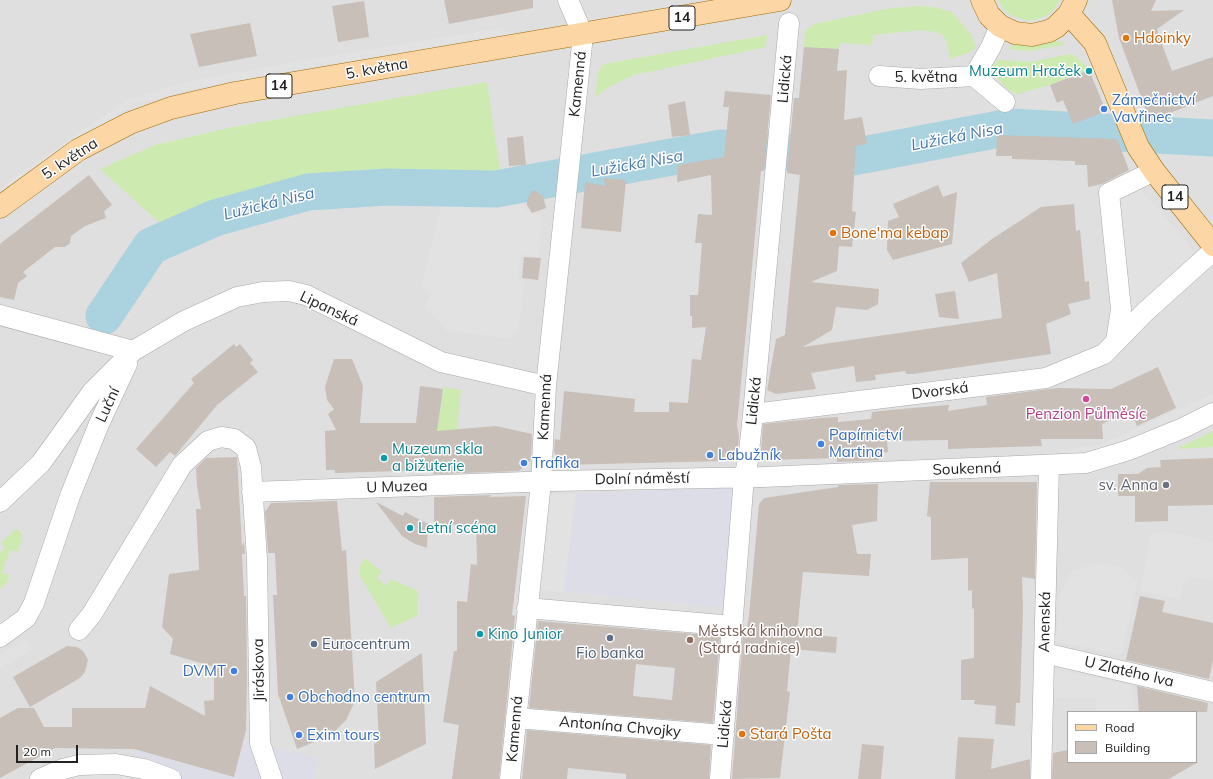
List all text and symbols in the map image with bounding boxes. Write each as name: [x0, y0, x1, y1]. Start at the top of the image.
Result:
road number: 14: [669, 6, 695, 30]
place label: Hdoinky: [1134, 29, 1191, 47]
marker: Hdoinky: [1121, 33, 1131, 43]
street label: Kamenná: [566, 50, 590, 118]
street label: Lidická: [774, 54, 796, 104]
street label: 5. května: [344, 55, 410, 83]
place label: Muzeum Hraček: [969, 62, 1081, 80]
marker: Muzeum Hraček: [1084, 66, 1094, 76]
street label: 5. května: [895, 68, 957, 86]
road number: 14: [266, 74, 292, 98]
place label: Zámečnictví Vavřinec: [1112, 91, 1195, 126]
marker: Zámečnictví Vavřinec: [1099, 104, 1109, 114]
water label: Lužická Nisa: [909, 119, 1005, 155]
street label: 5. května: [39, 134, 101, 184]
water label: Lužická Nisa: [589, 146, 685, 182]
water label: Lužická Nisa: [221, 183, 317, 225]
road number: 14: [1162, 185, 1188, 209]
place label: Bone'ma kebap: [841, 224, 949, 242]
marker: Bone'ma kebap: [828, 228, 838, 238]
street label: Lipanská: [297, 288, 361, 330]
street label: Kamenná: [534, 373, 556, 441]
street label: Lidická: [743, 376, 765, 426]
street label: Dvorská: [911, 379, 969, 403]
street label: Luční: [92, 385, 124, 425]
marker: Penzion Půlměsíc: [1081, 394, 1091, 404]
place label: Penzion Půlměsíc: [1026, 405, 1146, 423]
place label: Papírnictví Martina: [829, 426, 902, 461]
marker: Papírnictví Martina: [816, 439, 826, 449]
place label: Muzeum skla a bižuterie: [392, 440, 483, 475]
place label: Labužník: [718, 446, 781, 464]
marker: Labužník: [705, 450, 715, 460]
marker: Muzeum skla a bižuterie: [379, 453, 389, 463]
place label: Trafika: [532, 454, 580, 472]
marker: Trafika: [519, 458, 529, 468]
street label: Soukenná: [932, 459, 1002, 479]
street label: Dolní náměstí: [594, 469, 690, 489]
place label: sv. Anna: [1099, 476, 1158, 494]
street label: U Muzea: [366, 477, 428, 497]
marker: sv. Anna: [1161, 480, 1171, 490]
place label: Letní scéna: [418, 519, 496, 537]
marker: Letní scéna: [405, 523, 415, 533]
street label: Anenská: [1035, 591, 1055, 653]
place label: Městská knihovna (Stará radnice): [698, 622, 823, 657]
place label: Kino Junior: [488, 625, 562, 643]
marker: Kino Junior: [475, 629, 485, 639]
marker: Fio banka: [605, 633, 615, 643]
place label: Eurocentrum: [322, 635, 410, 653]
marker: Městská knihovna (Stará radnice): [685, 635, 695, 645]
street label: Jiráskova: [249, 638, 269, 702]
marker: Eurocentrum: [309, 639, 319, 649]
place label: Fio banka: [576, 644, 644, 662]
street label: U Zlatého lva: [1082, 653, 1176, 691]
place label: DVMT: [183, 662, 226, 680]
marker: DVMT: [229, 666, 239, 676]
place label: Obchodno centrum: [298, 688, 430, 706]
marker: Obchodno centrum: [285, 692, 295, 702]
street label: Kamenná: [503, 695, 527, 763]
street label: Lidická: [714, 699, 736, 749]
legend: [1067, 711, 1197, 763]
street label: Antonína Chvojky: [558, 713, 682, 741]
text: Road: [1105, 720, 1134, 735]
place label: Stará Pošta: [750, 725, 832, 743]
place label: Exim tours: [307, 726, 380, 744]
marker: Stará Pošta: [737, 729, 747, 739]
marker: Exim tours: [294, 730, 304, 740]
scale bar: [18, 737, 80, 763]
text: Building: [1105, 740, 1150, 755]
text: 20 m: [23, 744, 51, 759]

